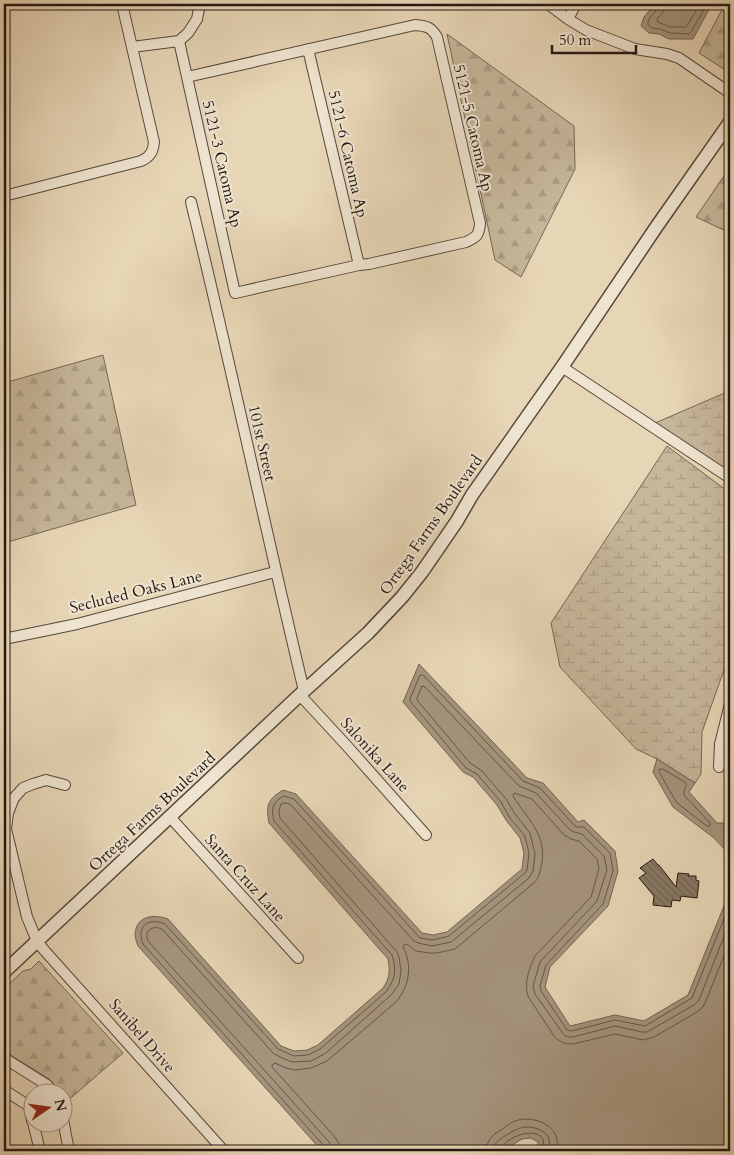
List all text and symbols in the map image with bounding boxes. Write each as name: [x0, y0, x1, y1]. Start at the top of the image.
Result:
scale bar: [552, 22, 635, 54]
text: 50 m: [559, 30, 591, 50]
street label: 5121-5 Catoma Ap: [448, 62, 498, 194]
street label: 5121-6 Catoma Ap: [323, 88, 373, 220]
street label: 5121-3 Catoma Ap: [197, 98, 247, 230]
street label: 101st Street: [243, 403, 281, 483]
street label: Ortega Farms Boulevard: [374, 450, 488, 599]
street label: Secluded Oaks Lane: [67, 565, 205, 619]
street label: Salonika Lane: [335, 713, 415, 797]
street label: Ortega Farms Boulevard: [84, 747, 221, 877]
street label: Santa Cruz Lane: [200, 829, 290, 927]
street label: Sanibel Drive: [104, 994, 180, 1078]
north arrow: [22, 1082, 72, 1132]
text: N: [50, 1097, 71, 1113]

